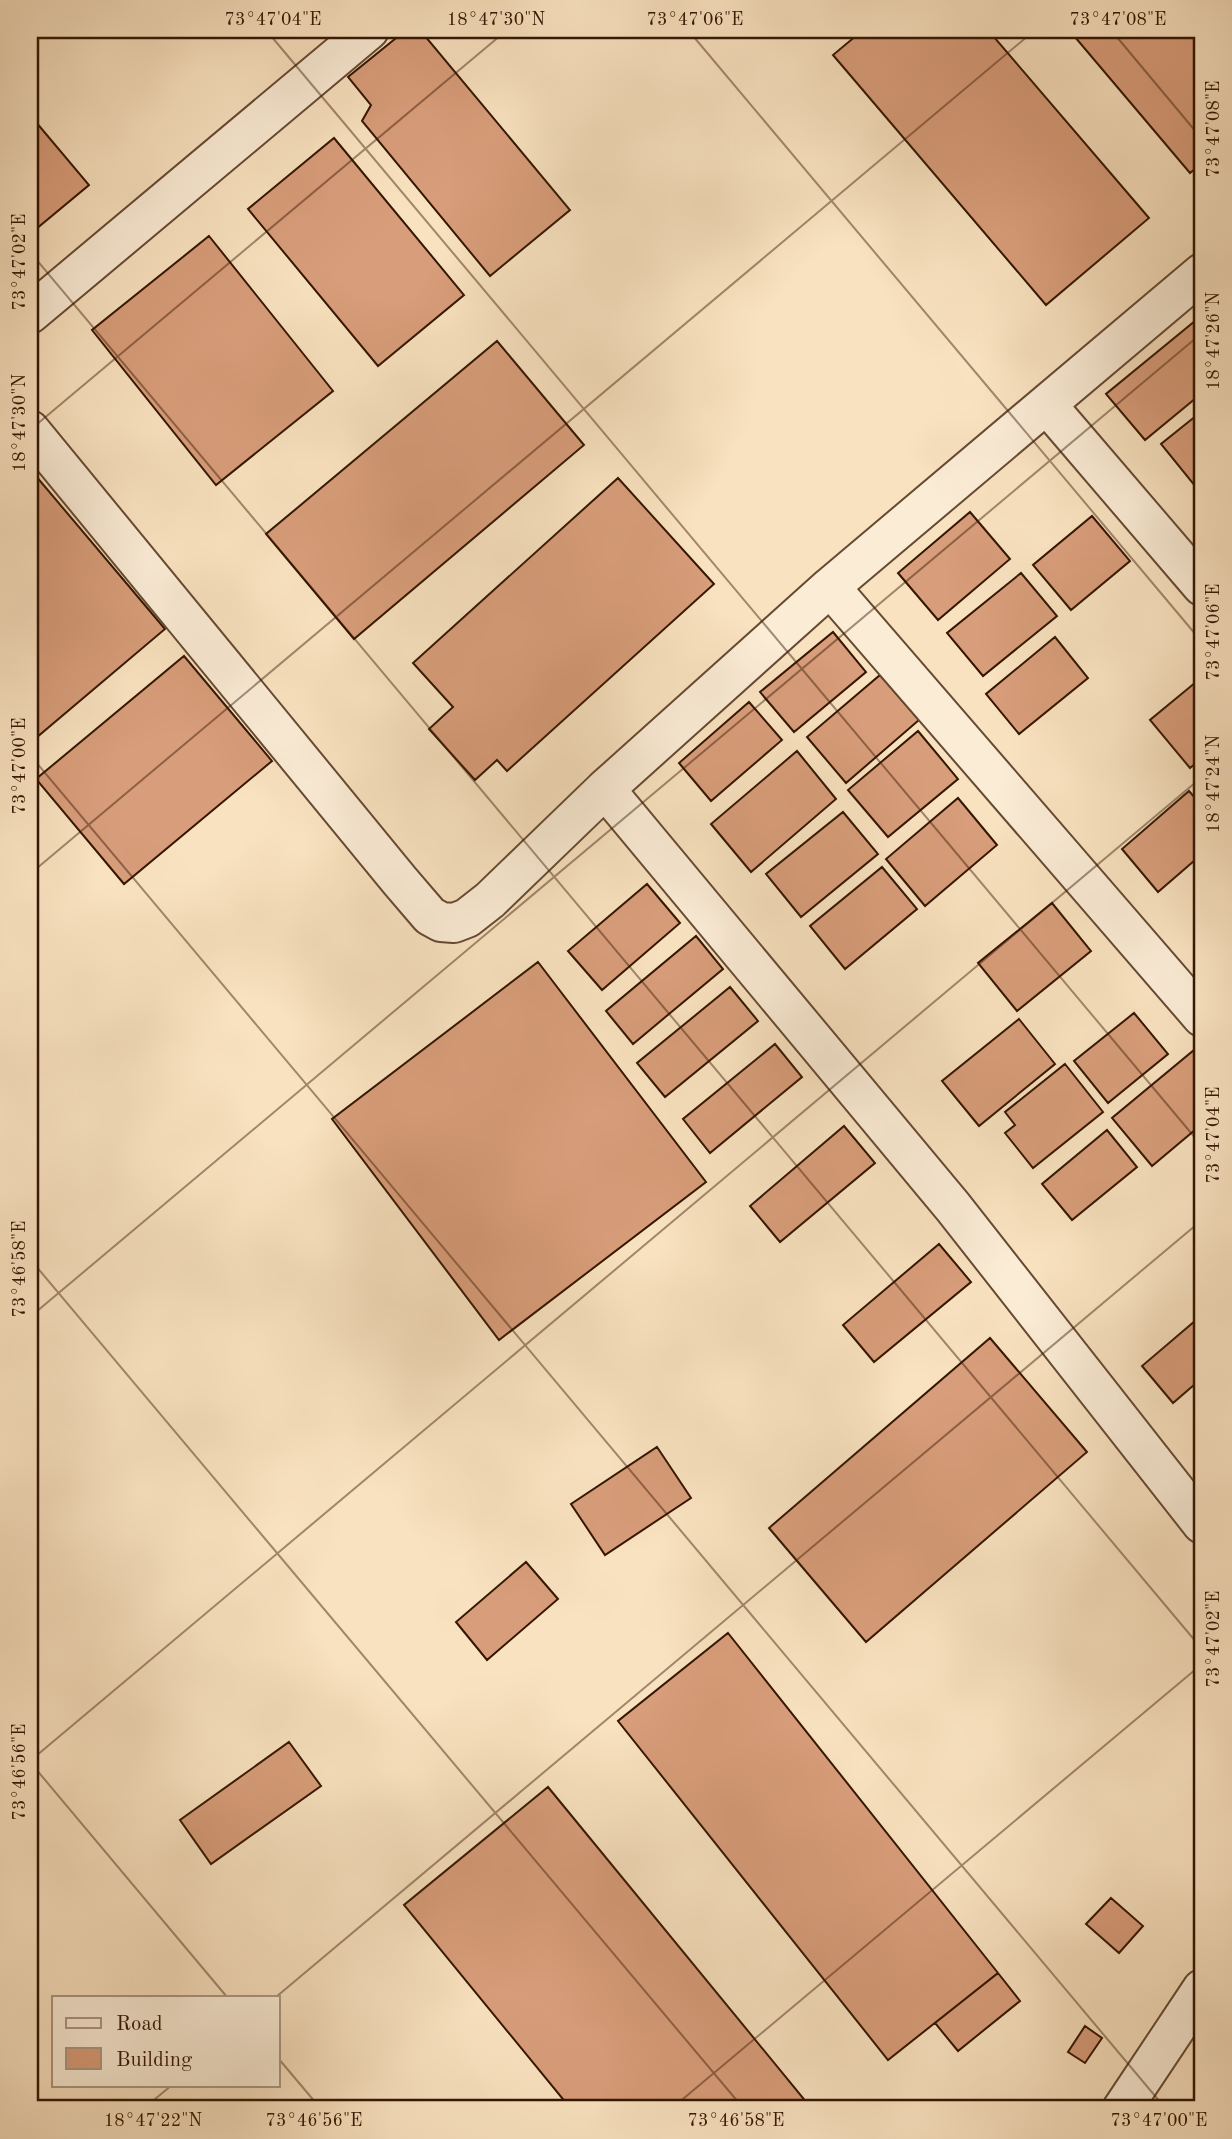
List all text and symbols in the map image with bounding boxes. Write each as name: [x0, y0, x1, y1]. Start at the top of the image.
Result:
text: 73°47'04"E: [225, 11, 321, 29]
text: 18°47'30"N: [447, 11, 545, 29]
text: 73°47'06"E: [647, 11, 743, 29]
text: 73°47'08"E: [1070, 11, 1166, 29]
text: 73°47'08"E: [1205, 81, 1223, 177]
text: 73°47'02"E: [11, 214, 29, 310]
text: 18°47'26"N: [1205, 292, 1223, 390]
text: 18°47'30"N: [11, 374, 29, 472]
text: 73°47'06"E: [1205, 584, 1223, 680]
text: 73°47'00"E: [11, 718, 29, 814]
text: 18°47'24"N: [1205, 735, 1223, 833]
text: 73°47'04"E: [1205, 1087, 1223, 1183]
text: 73°46'58"E: [11, 1221, 29, 1317]
text: 73°47'02"E: [1205, 1591, 1223, 1687]
text: 73°46'56"E: [11, 1724, 29, 1820]
legend: [52, 1996, 280, 2086]
text: Road: [116, 2014, 163, 2035]
text: Building: [116, 2050, 193, 2071]
text: 18°47'22"N: [104, 2112, 202, 2130]
text: 73°46'56"E: [266, 2112, 362, 2130]
text: 73°46'58"E: [688, 2112, 784, 2130]
text: 73°47'00"E: [1111, 2112, 1207, 2130]

